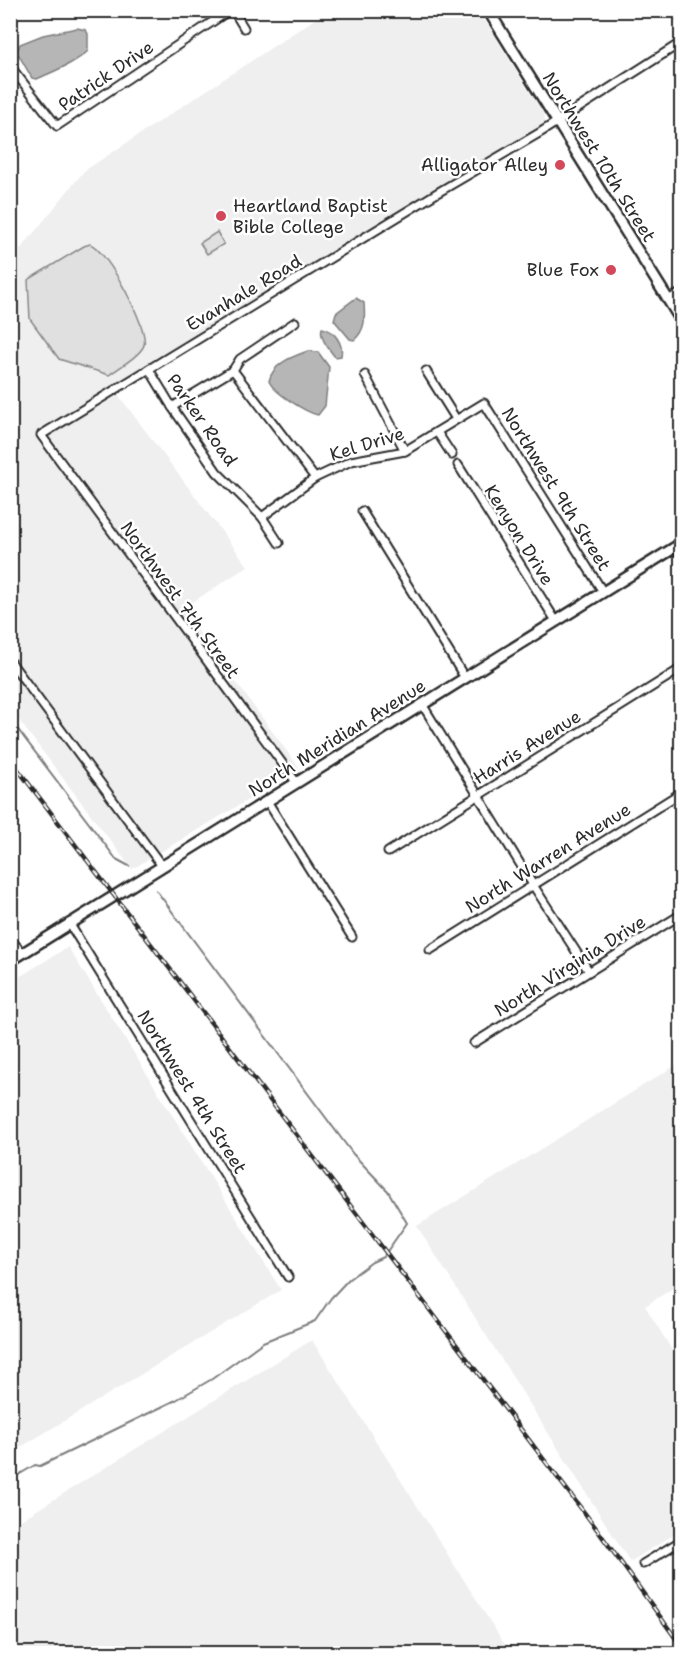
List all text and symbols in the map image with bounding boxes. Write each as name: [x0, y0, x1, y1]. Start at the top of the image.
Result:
street label: Patrick Drive: [54, 35, 158, 117]
street label: Northwest 10th Street: [537, 68, 661, 247]
place label: Alligator Alley: [421, 153, 548, 177]
marker: Alligator Alley: [553, 158, 567, 172]
place label: Heartland Baptist Bible College: [233, 194, 388, 239]
marker: Heartland Baptist Bible College: [214, 209, 228, 223]
street label: Evanhale Road: [182, 249, 306, 337]
place label: Blue Fox: [527, 258, 599, 282]
marker: Blue Fox: [604, 263, 618, 277]
street label: Parker Road: [161, 369, 243, 471]
street label: Northwest 9th Street: [496, 403, 616, 575]
street label: Kel Drive: [327, 421, 407, 467]
street label: Kenyon Drive: [479, 480, 559, 590]
street label: Northwest 7th Street: [115, 517, 245, 683]
street label: North Meridian Avenue: [244, 674, 430, 802]
street label: Harris Avenue: [468, 704, 586, 790]
street label: North Warren Avenue: [461, 797, 635, 919]
street label: North Virginia Drive: [490, 910, 650, 1022]
street label: Northwest 4th Street: [132, 1006, 252, 1179]

